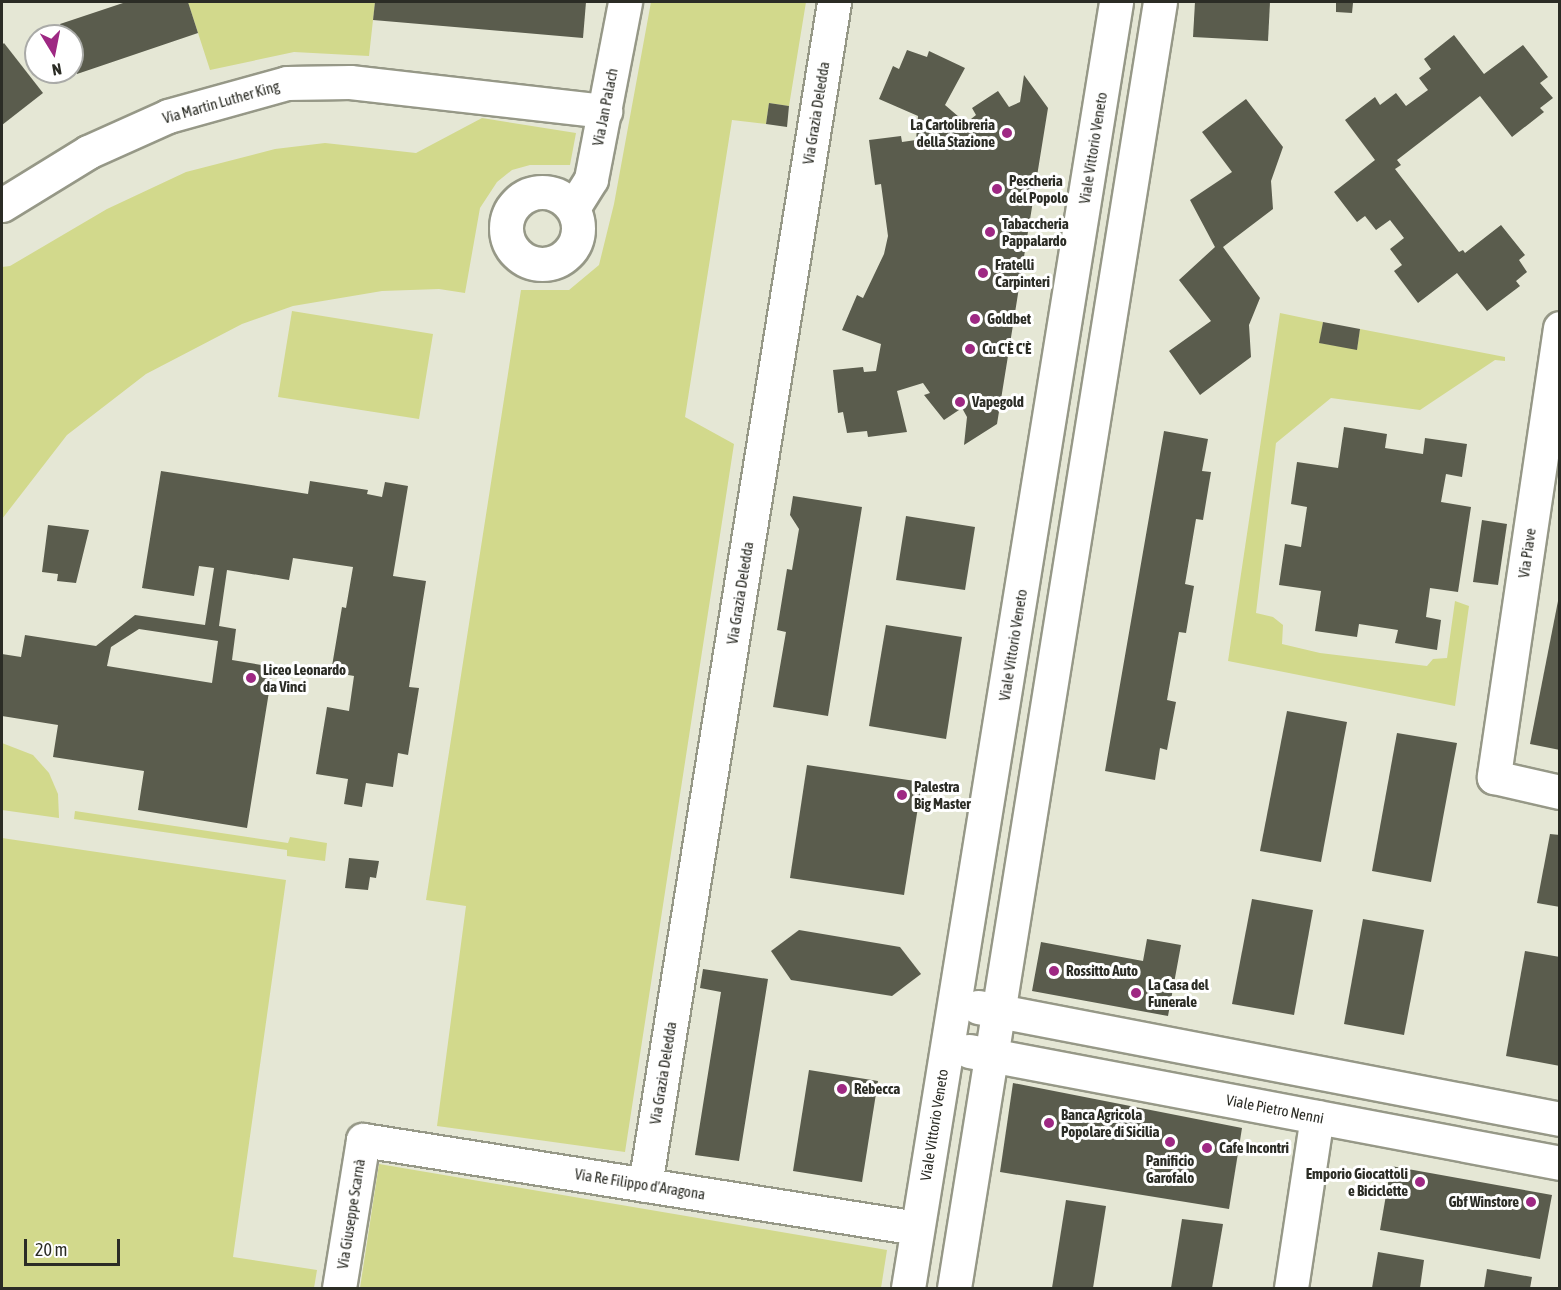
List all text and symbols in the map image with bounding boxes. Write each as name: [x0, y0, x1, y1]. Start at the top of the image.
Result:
north arrow: [24, 24, 84, 84]
text: N: [51, 60, 63, 79]
street label: Via Grazia Deledda: [799, 60, 833, 166]
street label: Via Jan Palach: [589, 67, 621, 147]
street label: Via Martin Luther King: [161, 77, 281, 127]
street label: Viale Vittorio Veneto: [1075, 91, 1111, 205]
place label: La Cartolibreria della Stazione: [910, 115, 995, 150]
marker: La Cartolibreria della Stazione: [1000, 126, 1014, 140]
place label: Pescheria del Popolo: [1009, 171, 1068, 206]
marker: Pescheria del Popolo: [990, 182, 1004, 196]
place label: Tabaccheria Pappalardo: [1002, 214, 1069, 249]
marker: Tabaccheria Pappalardo: [983, 225, 997, 239]
place label: Fratelli Carpinteri: [995, 255, 1050, 290]
marker: Fratelli Carpinteri: [976, 266, 990, 280]
place label: Goldbet: [987, 310, 1031, 328]
marker: Goldbet: [968, 312, 982, 326]
place label: Cu C'È C'È: [982, 340, 1031, 358]
marker: Cu C'È C'È: [963, 342, 977, 356]
place label: Vapegold: [972, 393, 1024, 411]
marker: Vapegold: [953, 395, 967, 409]
street label: Via Piave: [1515, 527, 1539, 579]
street label: Via Grazia Deledda: [723, 540, 757, 646]
street label: Viale Vittorio Veneto: [995, 588, 1031, 702]
place label: Liceo Leonardo da Vinci: [263, 660, 346, 695]
marker: Liceo Leonardo da Vinci: [244, 671, 258, 685]
place label: Palestra Big Master: [914, 777, 971, 812]
marker: Palestra Big Master: [895, 788, 909, 802]
place label: Rossitto Auto: [1066, 962, 1138, 980]
marker: Rossitto Auto: [1047, 964, 1061, 978]
place label: La Casa del Funerale: [1148, 975, 1209, 1010]
marker: La Casa del Funerale: [1129, 986, 1143, 1000]
street label: Via Grazia Deledda: [646, 1020, 680, 1126]
street label: Viale Vittorio Veneto: [916, 1068, 952, 1182]
place label: Rebecca: [854, 1080, 900, 1098]
marker: Rebecca: [835, 1082, 849, 1096]
street label: Viale Pietro Nenni: [1225, 1091, 1325, 1127]
place label: Banca Agricola Popolare di Sicilia: [1061, 1105, 1159, 1140]
marker: Banca Agricola Popolare di Sicilia: [1042, 1116, 1056, 1130]
marker: Panificio Garofalo: [1163, 1135, 1177, 1149]
place label: Cafe Incontri: [1219, 1139, 1289, 1157]
marker: Cafe Incontri: [1200, 1141, 1214, 1155]
place label: Panificio Garofalo: [1146, 1151, 1194, 1186]
street label: Via Giuseppe Scarnà: [333, 1158, 369, 1270]
place label: Emporio Giocattoli e Biciclette: [1306, 1164, 1408, 1199]
street label: Via Re Filippo d'Aragona: [573, 1165, 707, 1203]
marker: Emporio Giocattoli e Biciclette: [1413, 1175, 1427, 1189]
place label: Gbf Winstore: [1448, 1193, 1519, 1211]
marker: Gbf Winstore: [1524, 1195, 1538, 1209]
scale bar: [27, 1227, 123, 1265]
text: 20 m: [35, 1239, 67, 1260]

